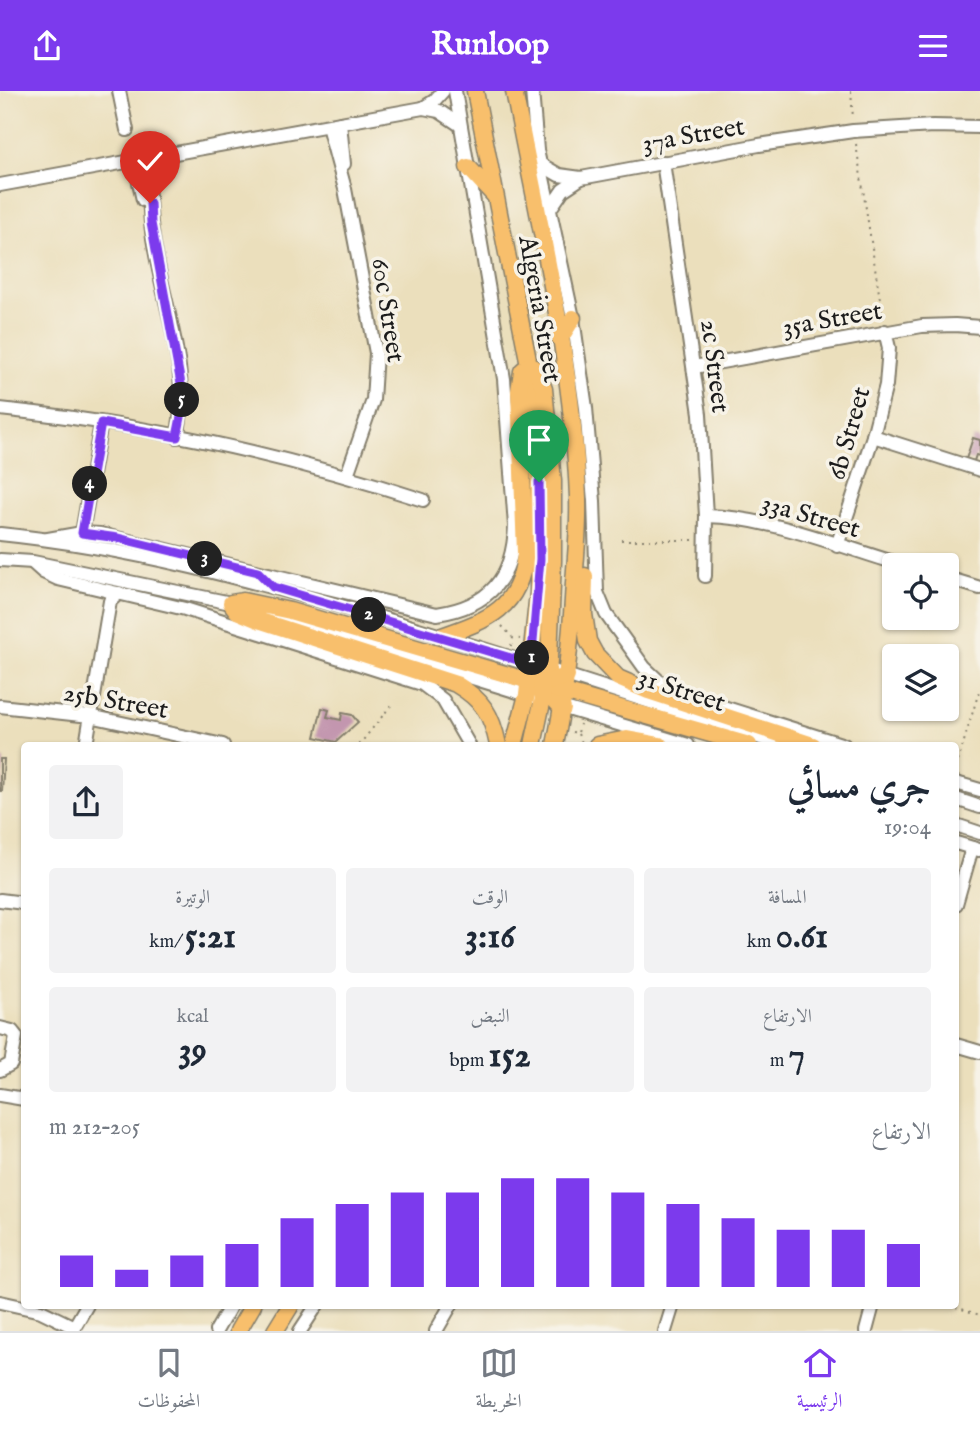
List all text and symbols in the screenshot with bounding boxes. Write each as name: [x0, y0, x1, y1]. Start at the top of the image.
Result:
text: Runloop: [431, 25, 549, 66]
icon: share: [28, 27, 66, 65]
icon: menu: [914, 27, 952, 65]
street label: 37a Street: [639, 110, 747, 161]
pin: [120, 131, 180, 203]
icon: check: [131, 142, 169, 180]
street label: Algeria Street: [510, 232, 569, 385]
street label: 60c Street: [363, 256, 412, 365]
street label: 35a Street: [780, 294, 885, 344]
street label: 2c Street: [692, 318, 737, 415]
pin: 5: [164, 383, 200, 417]
street label: 6b Street: [820, 383, 878, 484]
text: 5: [178, 387, 185, 411]
pin: [509, 410, 569, 482]
icon: arrive: [520, 421, 558, 459]
pin: 4: [72, 467, 108, 501]
text: 4: [85, 471, 94, 495]
street label: 33a Street: [758, 487, 864, 546]
pin: 3: [188, 541, 222, 577]
text: 3: [201, 546, 208, 570]
map controls: [882, 553, 959, 721]
button: locate: [882, 553, 959, 630]
pin: 2: [352, 597, 386, 633]
text: 2: [364, 602, 373, 626]
pin: 1: [514, 641, 550, 675]
button: layers: [882, 644, 959, 721]
text: 1: [528, 645, 535, 669]
street label: 31 Street: [634, 661, 729, 720]
street label: 25b Street: [61, 676, 171, 727]
text: جري مسائي: [787, 763, 931, 811]
button: share: [49, 765, 123, 839]
text: 19:04: [884, 813, 931, 842]
text: الوتيرة: [175, 886, 210, 910]
text: الوقت: [472, 886, 508, 910]
text: المسافة: [768, 886, 807, 910]
text: 5:21: [185, 915, 236, 960]
text: 3:16: [465, 915, 515, 960]
text: 0.61: [776, 915, 828, 960]
text: /km: [149, 930, 185, 954]
text: km: [747, 930, 776, 954]
text: kcal: [177, 1005, 209, 1029]
text: النبض: [470, 1005, 510, 1029]
text: الارتفاع: [763, 1005, 812, 1029]
text: 39: [178, 1029, 207, 1074]
text: 152: [489, 1034, 531, 1079]
text: 7: [789, 1034, 805, 1079]
text: bpm: [449, 1049, 489, 1073]
text: m: [770, 1049, 789, 1073]
text: 205–212 m: [49, 1113, 140, 1142]
text: الارتفاع: [871, 1118, 931, 1147]
tab: المحفوظات: [138, 1344, 200, 1419]
tab: الخريطة: [475, 1344, 522, 1419]
tab: الرئيسية: [797, 1344, 842, 1419]

